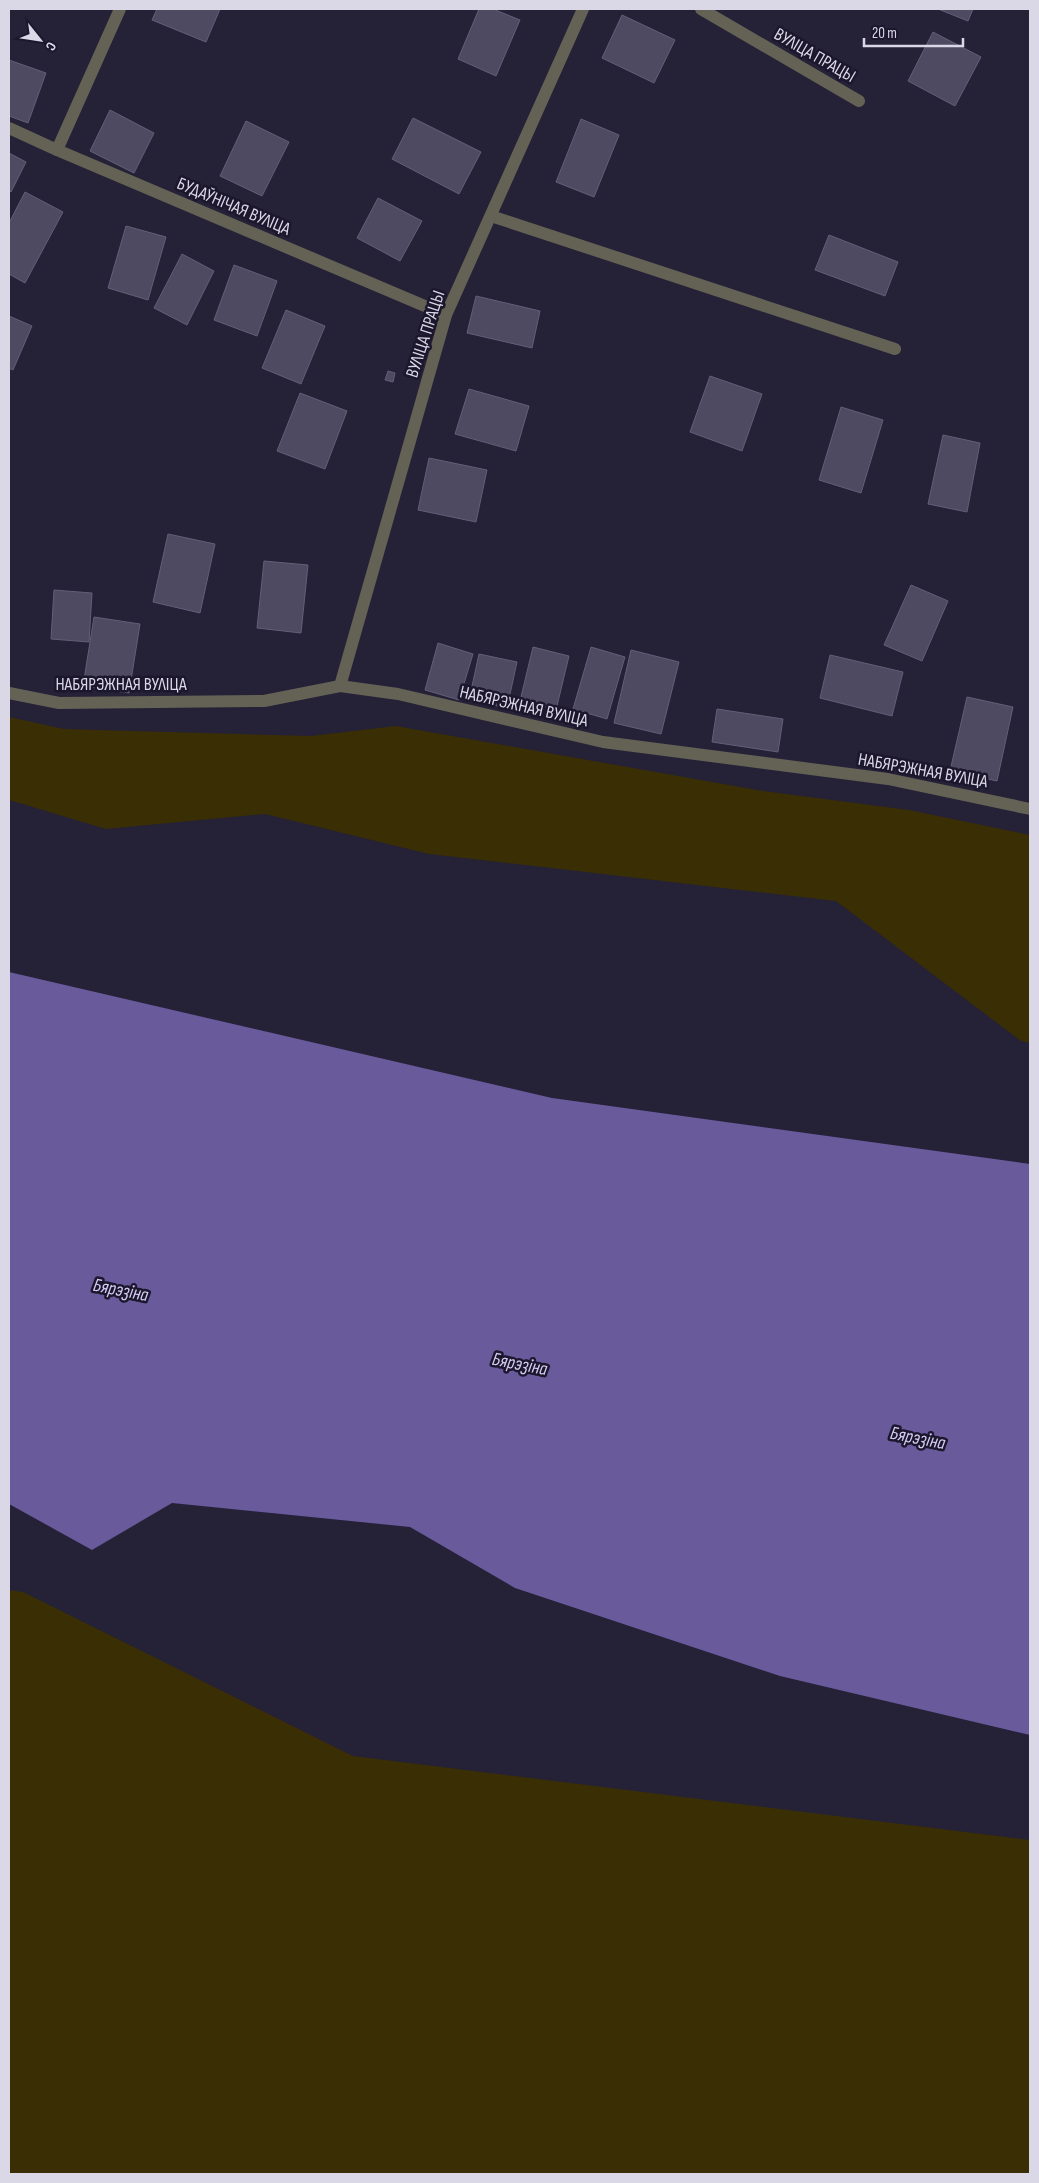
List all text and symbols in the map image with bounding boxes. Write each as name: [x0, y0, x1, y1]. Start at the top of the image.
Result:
north arrow: [15, 15, 65, 65]
scale bar: [864, 15, 963, 47]
street label: ВУЛІЦА ПРАЦЫ: [770, 24, 859, 87]
text: 20 m: [872, 24, 897, 43]
text: С: [42, 39, 60, 54]
street label: БУДАЎНІЧАЯ ВУЛІЦА: [174, 173, 294, 240]
street label: ВУЛІЦА ПРАЦЫ: [402, 288, 449, 380]
street label: НАБЯРЭЖНАЯ ВУЛІЦА: [55, 674, 187, 695]
street label: НАБЯРЭЖНАЯ ВУЛІЦА: [458, 681, 590, 732]
street label: НАБЯРЭЖНАЯ ВУЛІЦА: [856, 749, 990, 792]
water label: Бярэзіна: [91, 1274, 151, 1307]
water label: Бярэзіна: [490, 1348, 550, 1381]
water label: Бярэзіна: [888, 1422, 948, 1455]

